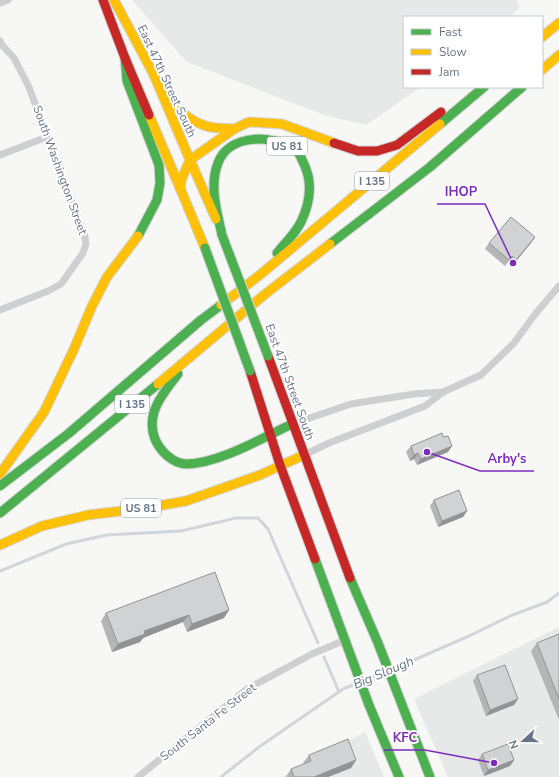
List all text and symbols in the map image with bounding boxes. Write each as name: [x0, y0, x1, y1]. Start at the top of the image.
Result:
legend: [403, 16, 543, 88]
street label: East 47th Street South: [134, 22, 200, 140]
text: Fast: [439, 24, 462, 40]
text: Slow: [439, 44, 467, 60]
text: Jam: [438, 64, 460, 80]
street label: South Washington Street: [29, 103, 91, 238]
road number: US 81: [267, 137, 307, 155]
road number: I 135: [355, 172, 389, 190]
callout: IHOP: [437, 179, 485, 204]
text: IHOP: [445, 183, 478, 201]
street label: East 47th Street South: [262, 322, 318, 442]
road number: I 135: [115, 395, 149, 413]
callout: Arby's: [480, 446, 534, 471]
text: Arby's: [488, 450, 526, 468]
road number: US 81: [121, 499, 161, 517]
water label: Big Slough: [350, 652, 416, 694]
street label: South Santa Fe Street: [157, 679, 260, 765]
north arrow: [503, 721, 543, 761]
callout: KFC: [384, 725, 425, 750]
text: KFC: [393, 729, 417, 747]
text: N: [506, 738, 523, 751]

